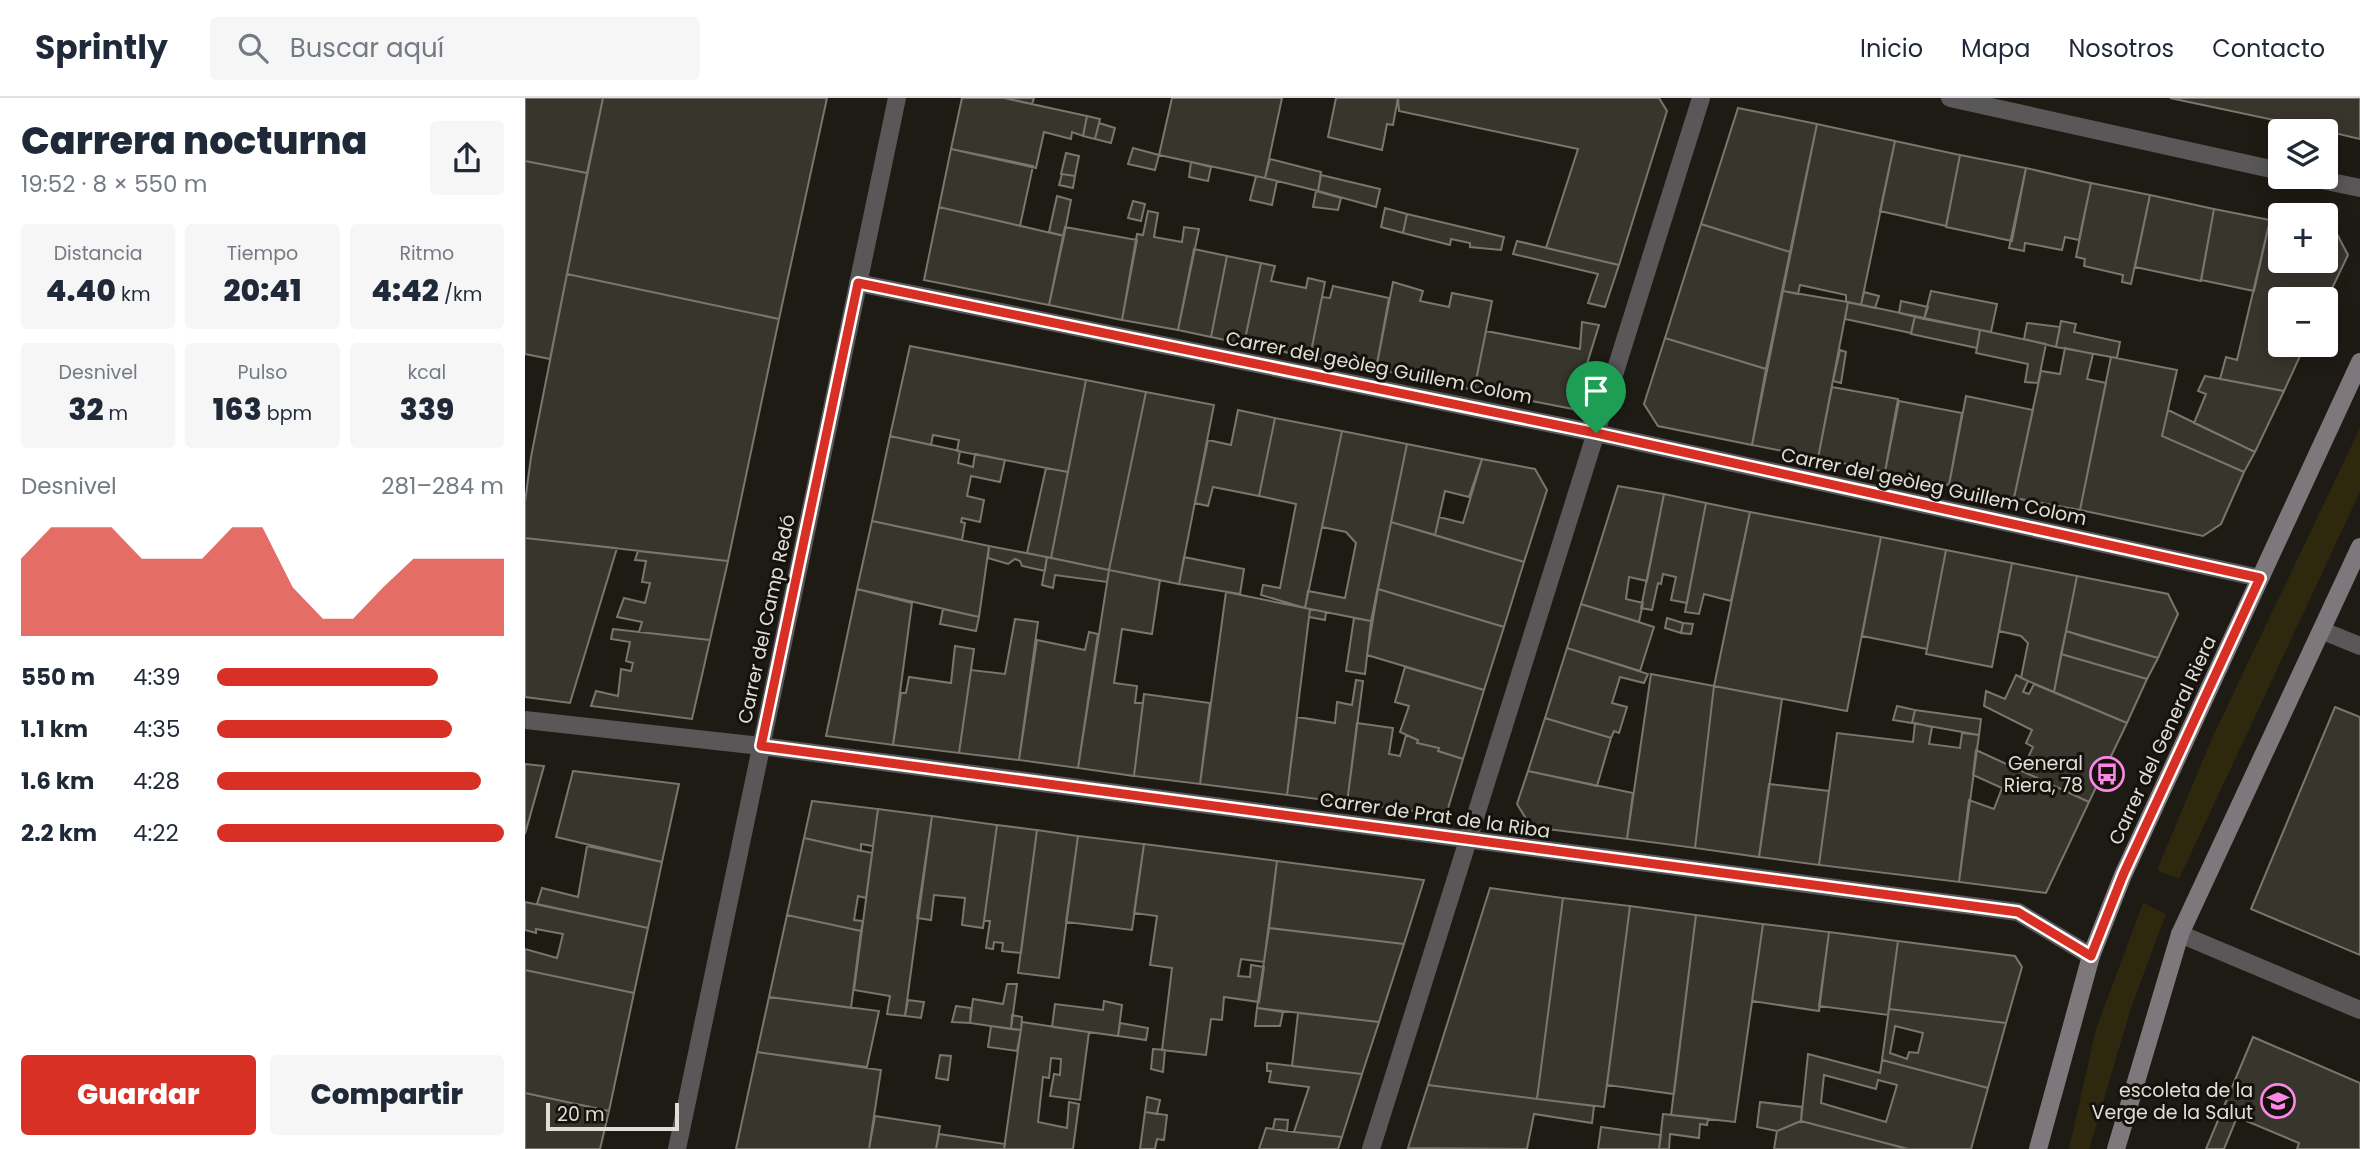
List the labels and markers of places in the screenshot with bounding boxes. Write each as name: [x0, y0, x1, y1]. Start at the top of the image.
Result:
pin: [1566, 361, 1626, 433]
place label: General Riera, 78: [2004, 750, 2083, 799]
bus stop icon: General Riera, 78: [2088, 755, 2126, 793]
place label: escoleta de la Verge de la Salut: [2092, 1077, 2253, 1126]
school or university icon: escoleta de la Verge de la Salut: [2259, 1082, 2297, 1120]

